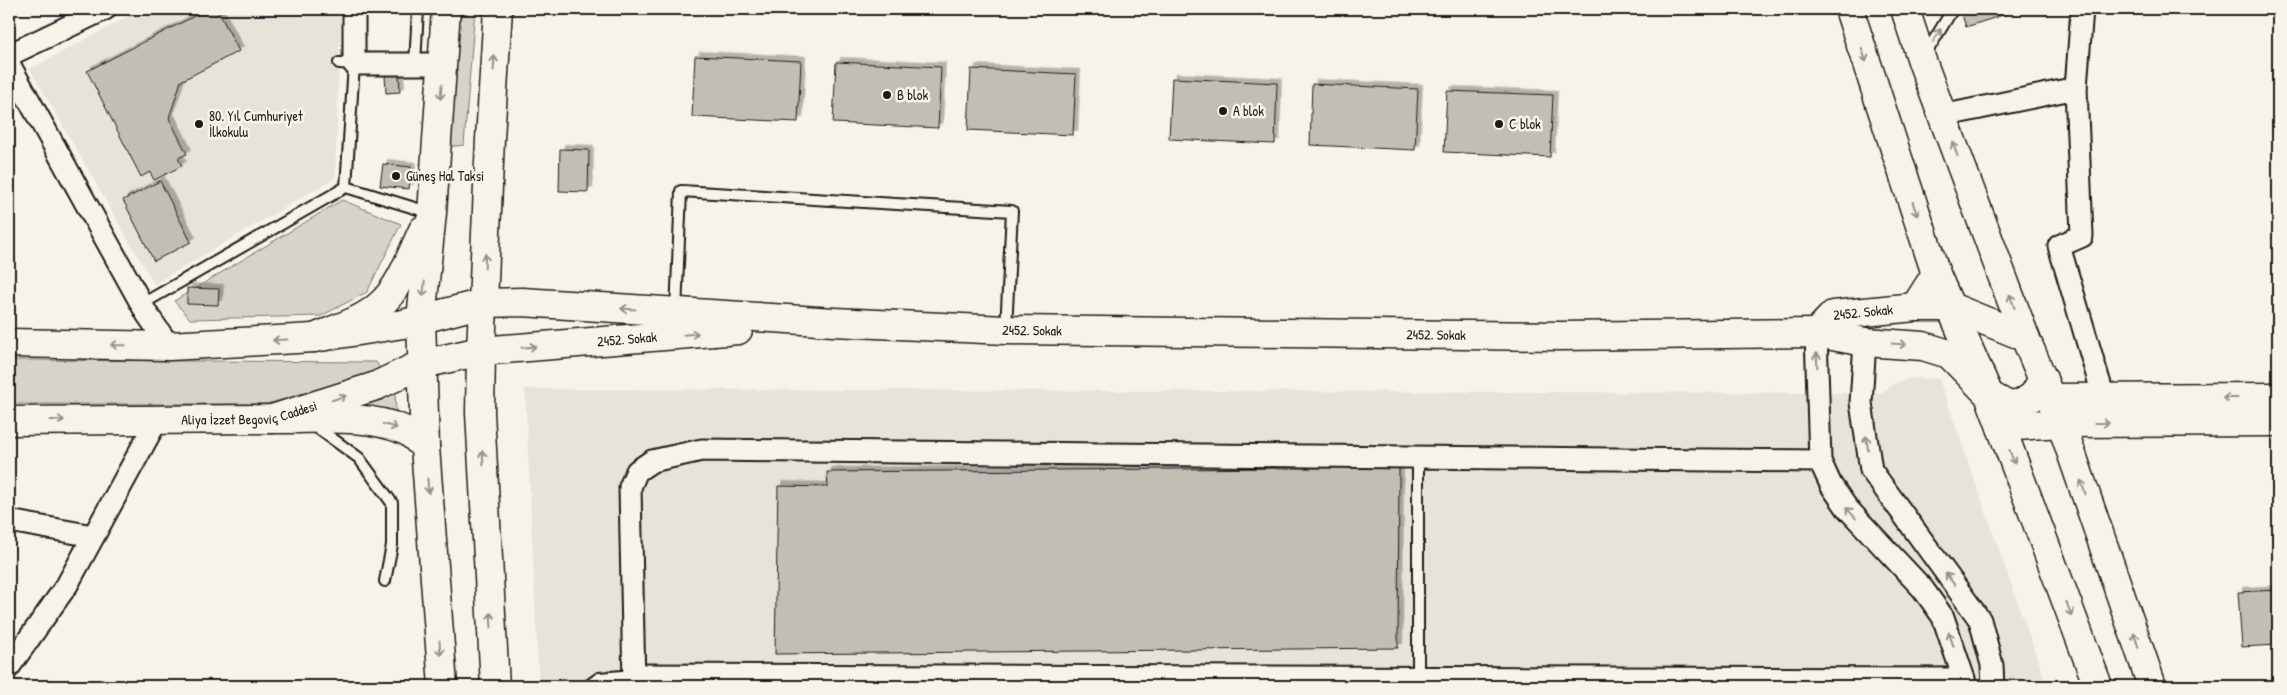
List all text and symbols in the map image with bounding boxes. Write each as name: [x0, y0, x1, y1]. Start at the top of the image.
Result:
one-way arrow: [1933, 28, 1943, 42]
one-way arrow: [1860, 47, 1869, 62]
one-way arrow: [490, 56, 499, 72]
one-way arrow: [436, 84, 446, 100]
place label: B blok: [897, 85, 928, 104]
marker: B blok: [881, 89, 893, 101]
place label: A blok: [1233, 101, 1264, 120]
marker: A blok: [1217, 105, 1229, 117]
place label: 80. Yıl Cumhuriyet İlkokulu: [209, 106, 303, 141]
place label: C blok: [1509, 114, 1541, 133]
marker: 80. Yıl Cumhuriyet İlkokulu: [193, 118, 205, 130]
marker: C blok: [1493, 118, 1505, 130]
one-way arrow: [1950, 142, 1959, 157]
place label: Güneş Hal Taksi: [406, 166, 484, 185]
marker: Güneş Hal Taksi: [390, 170, 402, 182]
one-way arrow: [1910, 201, 1920, 217]
one-way arrow: [480, 253, 489, 269]
one-way arrow: [419, 281, 428, 297]
one-way arrow: [2007, 294, 2016, 309]
street label: 2452. Sokak: [1832, 299, 1894, 324]
one-way arrow: [621, 304, 637, 314]
street label: 2452. Sokak: [1002, 320, 1062, 340]
street label: 2452. Sokak: [1406, 324, 1466, 344]
street label: 2452. Sokak: [596, 327, 658, 350]
one-way arrow: [683, 329, 699, 338]
one-way arrow: [272, 335, 288, 344]
one-way arrow: [1891, 339, 1907, 349]
one-way arrow: [110, 340, 126, 350]
one-way arrow: [521, 342, 537, 352]
one-way arrow: [1812, 352, 1822, 368]
one-way arrow: [331, 393, 346, 402]
one-way arrow: [2222, 393, 2238, 402]
street label: Aliya İzzet Begoviç Caddesi: [181, 395, 319, 430]
one-way arrow: [49, 415, 65, 425]
one-way arrow: [2093, 418, 2109, 428]
one-way arrow: [382, 422, 398, 431]
one-way arrow: [1861, 435, 1871, 451]
one-way arrow: [2008, 449, 2017, 464]
one-way arrow: [478, 450, 487, 466]
one-way arrow: [423, 478, 433, 494]
one-way arrow: [2077, 479, 2087, 495]
one-way arrow: [1846, 507, 1857, 520]
one-way arrow: [1945, 572, 1955, 586]
one-way arrow: [2065, 601, 2074, 616]
one-way arrow: [487, 612, 496, 628]
one-way arrow: [1946, 632, 1955, 648]
one-way arrow: [2131, 633, 2140, 648]
one-way arrow: [435, 640, 445, 656]

